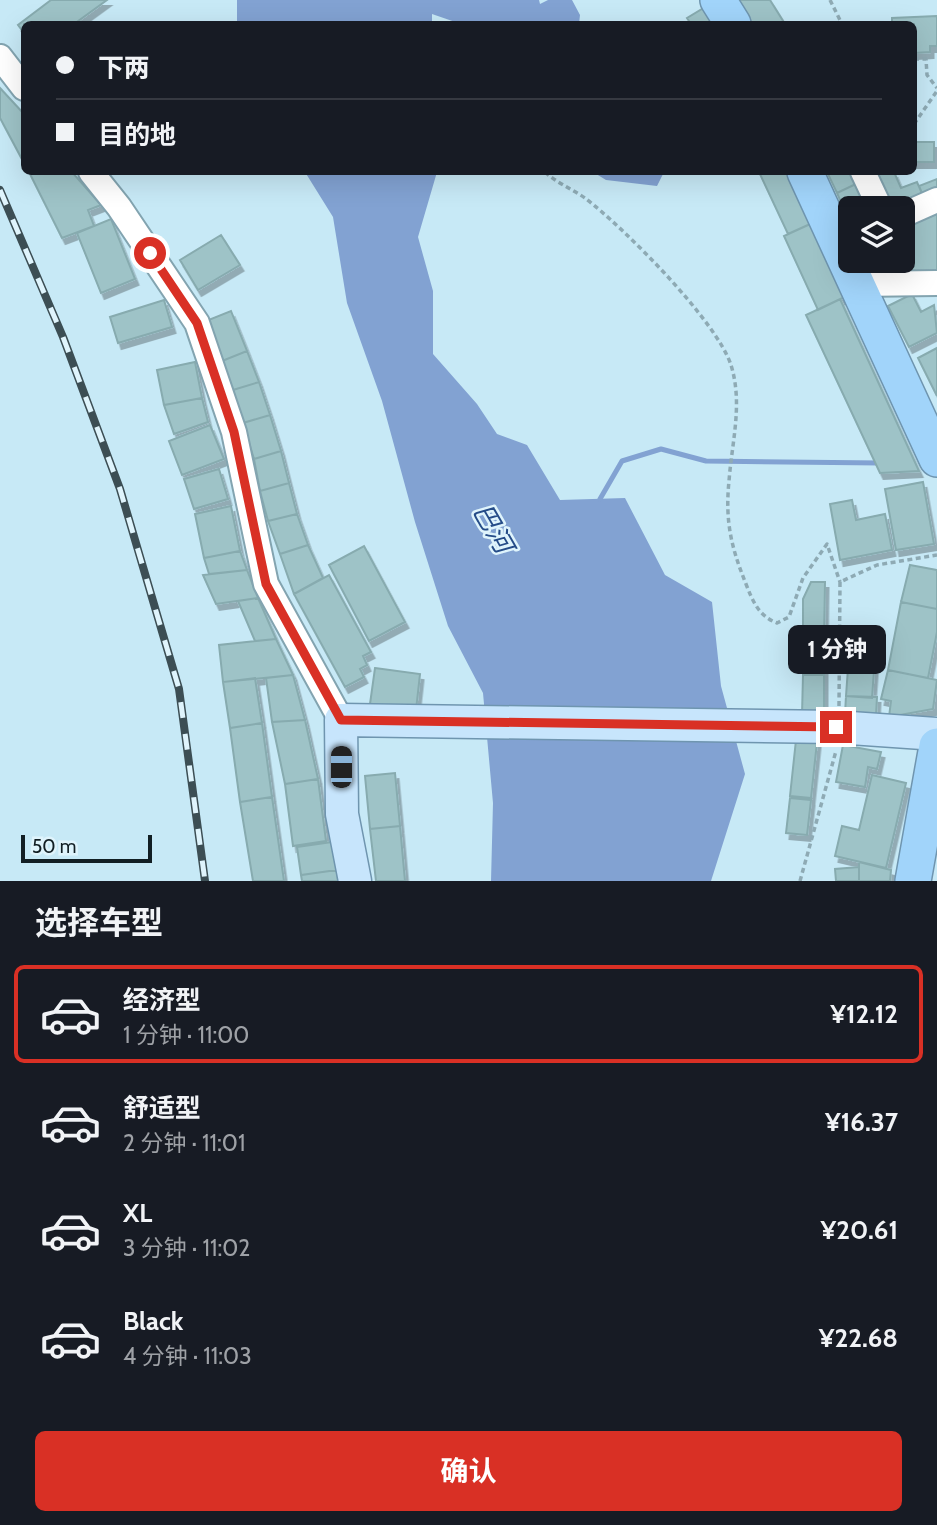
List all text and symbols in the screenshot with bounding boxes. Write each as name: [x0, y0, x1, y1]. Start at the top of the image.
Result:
text: 下两: [98, 52, 150, 84]
text: 目的地: [98, 119, 176, 151]
map controls: [838, 196, 915, 273]
button: layers: [838, 196, 915, 273]
route start: [134, 237, 166, 269]
water label: 巴河: [466, 497, 522, 563]
callout: 1 分钟: [787, 626, 885, 674]
text: 1 分钟: [807, 635, 867, 663]
route end: [820, 711, 852, 743]
car: [331, 746, 352, 788]
scale bar: [21, 832, 152, 864]
text: 50 m: [32, 835, 76, 858]
text: 选择车型: [35, 903, 163, 942]
icon: car: [39, 983, 102, 1046]
text: 经济型: [123, 984, 201, 1016]
text: ¥12.12: [830, 998, 898, 1030]
text: 1 分钟 · 11:00: [123, 1021, 249, 1049]
icon: car: [39, 1091, 102, 1154]
text: 舒适型: [123, 1092, 201, 1124]
text: ¥16.37: [825, 1106, 898, 1138]
text: 2 分钟 · 11:01: [123, 1129, 245, 1157]
text: XL: [123, 1197, 152, 1229]
icon: car: [39, 1199, 102, 1262]
text: ¥20.61: [820, 1214, 898, 1246]
text: 3 分钟 · 11:02: [123, 1234, 250, 1262]
text: Black: [123, 1305, 183, 1337]
icon: car: [39, 1307, 102, 1370]
text: ¥22.68: [819, 1322, 898, 1354]
text: 4 分钟 · 11:03: [123, 1342, 252, 1370]
button: 确认: [35, 1431, 902, 1511]

